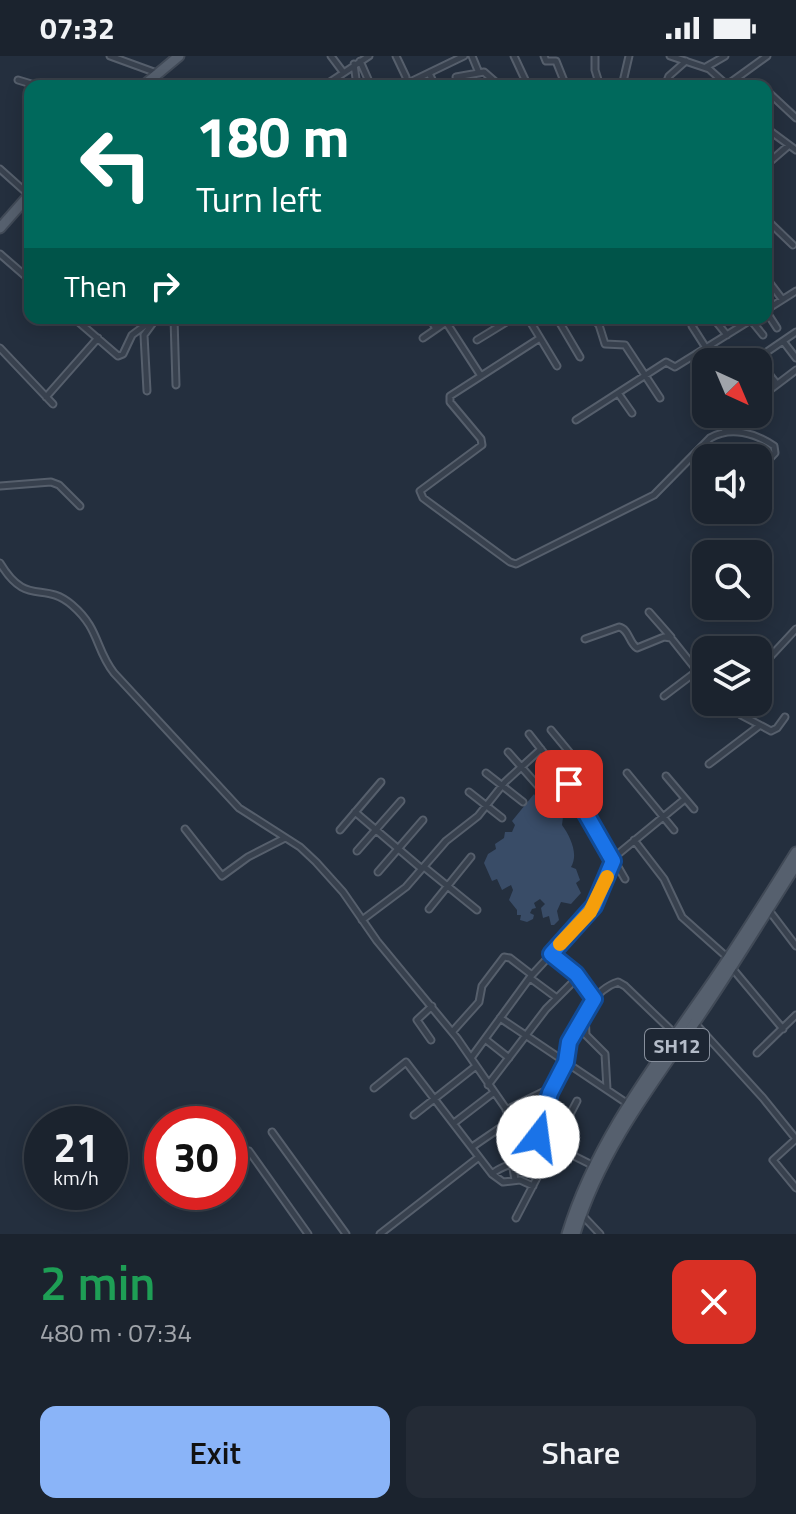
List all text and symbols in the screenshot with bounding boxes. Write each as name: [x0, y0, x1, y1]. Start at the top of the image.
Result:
text: 07:32: [40, 5, 115, 51]
text: 180 m: [196, 94, 349, 179]
icon: left: [64, 112, 168, 216]
text: Turn left: [196, 171, 322, 226]
text: Then: [64, 263, 127, 309]
icon: right: [143, 264, 187, 308]
north arrow: [692, 348, 772, 428]
map controls: [692, 348, 772, 716]
button: sound: [692, 444, 772, 524]
button: search: [692, 540, 772, 620]
button: layers: [692, 636, 772, 716]
pin: [535, 750, 603, 818]
icon: arrive: [547, 762, 591, 806]
road number: SH12: [645, 1029, 709, 1061]
position arrow: [496, 1095, 580, 1179]
speed limit sign: 30: [144, 1106, 248, 1210]
text: 21: [54, 1117, 98, 1178]
text: km/h: [53, 1162, 99, 1193]
text: 2 min: [40, 1246, 155, 1319]
button: close: [672, 1260, 756, 1344]
text: 480 m · 07:34: [40, 1313, 192, 1352]
button: Exit: [40, 1406, 390, 1498]
button: Share: [406, 1406, 756, 1498]

